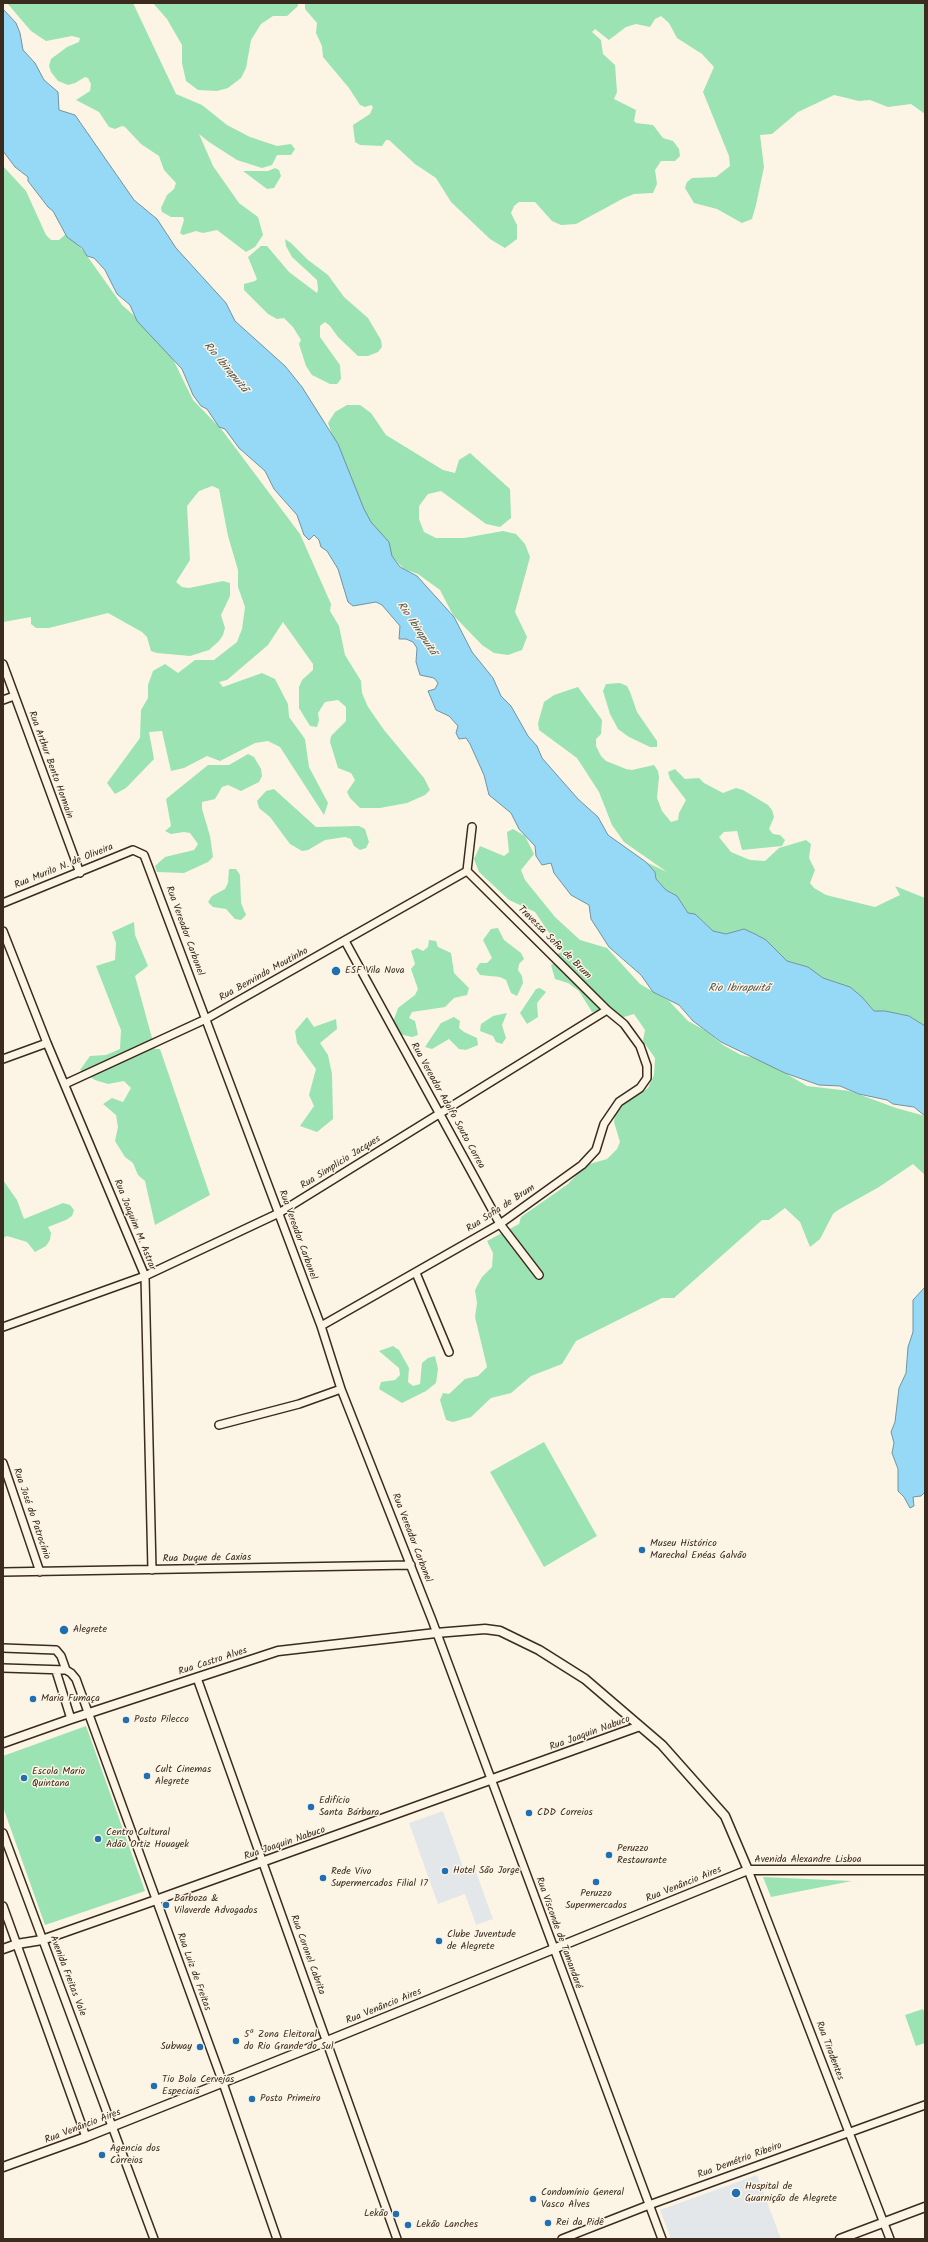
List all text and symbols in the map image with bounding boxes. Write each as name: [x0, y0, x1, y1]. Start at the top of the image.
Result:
water label: Rio Ibirapuitã: [200, 340, 250, 396]
water label: Rio Ibirapuitã: [393, 600, 439, 658]
street label: Rua Arthur Bento Hormain: [25, 710, 75, 820]
street label: Rua Murilo N. de Oliveira: [13, 842, 115, 892]
street label: Rua Vereador Carbonel: [162, 885, 206, 977]
street label: Travessa Sofia de Brum: [515, 904, 593, 982]
street label: Rua Benvindo Moutinho: [217, 946, 311, 1004]
marker: ESF Vila Nova: [330, 965, 342, 977]
place label: ESF Vila Nova: [345, 965, 404, 977]
water label: Rio Ibirapuitã: [708, 982, 770, 996]
street label: Rua Vereador Adolfo Souto Correa: [407, 1041, 487, 1171]
street label: Rua Simplicio Jacques: [299, 1134, 383, 1192]
street label: Rua Joaquim M. Astrar: [110, 1178, 158, 1272]
street label: Rua Sofia de Brum: [465, 1182, 537, 1236]
street label: Rua Vereador Carbonel: [275, 1189, 319, 1281]
street label: Rua José do Patrocínio: [10, 1467, 52, 1561]
street label: Rua Vereador Carbonel: [388, 1492, 434, 1584]
place label: Museu Histórico Marechal Enéas Galvão: [650, 1538, 747, 1562]
marker: Museu Histórico Marechal Enéas Galvão: [637, 1545, 647, 1555]
street label: Rua Duque de Caxias: [163, 1552, 251, 1566]
marker: Alegrete: [58, 1624, 70, 1636]
place label: Alegrete: [73, 1624, 107, 1636]
street label: Rua Castro Alves: [177, 1645, 249, 1679]
place label: Maria Fumaça: [41, 1693, 100, 1705]
marker: Maria Fumaça: [28, 1694, 38, 1704]
place label: Posto Pilecco: [134, 1714, 189, 1726]
street label: Rua Joaquin Nabuco: [548, 1714, 632, 1754]
marker: Posto Pilecco: [121, 1715, 131, 1725]
place label: Cult Cinemas Alegrete: [155, 1764, 211, 1788]
place label: Escola Mario Quintana: [32, 1766, 85, 1790]
marker: Cult Cinemas Alegrete: [142, 1771, 152, 1781]
marker: Escola Mario Quintana: [19, 1773, 29, 1783]
place label: Edifício Santa Bárbara: [319, 1795, 379, 1818]
marker: Edifício Santa Bárbara: [306, 1802, 316, 1812]
place label: CDD Correios: [537, 1807, 593, 1819]
marker: CDD Correios: [524, 1808, 534, 1818]
street label: Rua Joaquin Nabuco: [243, 1824, 327, 1864]
place label: Centro Cultural Adão Ortiz Houayek: [106, 1827, 189, 1850]
marker: Centro Cultural Adão Ortiz Houayek: [93, 1834, 103, 1844]
place label: Peruzzo Restaurante: [617, 1843, 667, 1866]
marker: Peruzzo Restaurante: [604, 1850, 614, 1860]
street label: Avenida Alexandre Lisboa: [755, 1854, 861, 1866]
street label: Rua Venâncio Aires: [644, 1864, 724, 1906]
place label: Hotel São Jorge: [453, 1865, 519, 1877]
place label: Rede Vivo Supermercados Filial 17: [331, 1866, 428, 1890]
marker: Hotel São Jorge: [440, 1866, 450, 1876]
marker: Rede Vivo Supermercados Filial 17: [318, 1873, 328, 1883]
street label: Rua Visconde de Tamandaré: [532, 1876, 584, 1990]
marker: Peruzzo Supermercados: [591, 1877, 601, 1887]
place label: Peruzzo Supermercados: [565, 1888, 627, 1912]
place label: Barboza & Vilaverde Advogados: [174, 1893, 257, 1916]
marker: Barboza & Vilaverde Advogados: [161, 1900, 171, 1910]
street label: Rua Coronel Cabrita: [287, 1913, 327, 1997]
place label: Clube Juventude de Alegrete: [447, 1929, 516, 1952]
street label: Rua Luiz de Freitas: [173, 1931, 213, 2013]
street label: Avenida Freitas Vale: [46, 1934, 88, 2018]
marker: Clube Juventude de Alegrete: [434, 1936, 444, 1946]
street label: Rua Venâncio Aires: [344, 1986, 424, 2028]
street label: Rua Tiradentes: [812, 2020, 846, 2082]
place label: 5ª Zona Eleitoral do Rio Grande do Sul: [244, 2029, 333, 2052]
marker: 5ª Zona Eleitoral do Rio Grande do Sul: [231, 2036, 241, 2046]
place label: Subway: [161, 2041, 192, 2053]
marker: Subway: [195, 2042, 205, 2052]
place label: Tio Bola Cervejas Especiais: [162, 2074, 234, 2098]
marker: Tio Bola Cervejas Especiais: [149, 2081, 159, 2091]
place label: Posto Primeiro: [260, 2093, 320, 2105]
marker: Posto Primeiro: [247, 2094, 257, 2104]
street label: Rua Venâncio Aires: [43, 2107, 123, 2147]
street label: Rua Demétrio Ribeiro: [696, 2140, 784, 2182]
place label: Agencia dos Correios: [110, 2143, 160, 2166]
marker: Agencia dos Correios: [97, 2150, 107, 2160]
place label: Hospital de Guarnição de Alegrete: [745, 2181, 837, 2204]
place label: Condomínio General Vasco Alves: [541, 2187, 624, 2210]
marker: Hospital de Guarnição de Alegrete: [730, 2187, 742, 2199]
marker: Condomínio General Vasco Alves: [528, 2194, 538, 2204]
place label: Lekão: [364, 2208, 388, 2220]
marker: Lekão: [391, 2209, 401, 2219]
place label: Rei da Pidê: [556, 2217, 604, 2229]
marker: Rei da Pidê: [543, 2218, 553, 2228]
place label: Lekão Lanches: [416, 2219, 478, 2231]
marker: Lekão Lanches: [403, 2220, 413, 2230]

